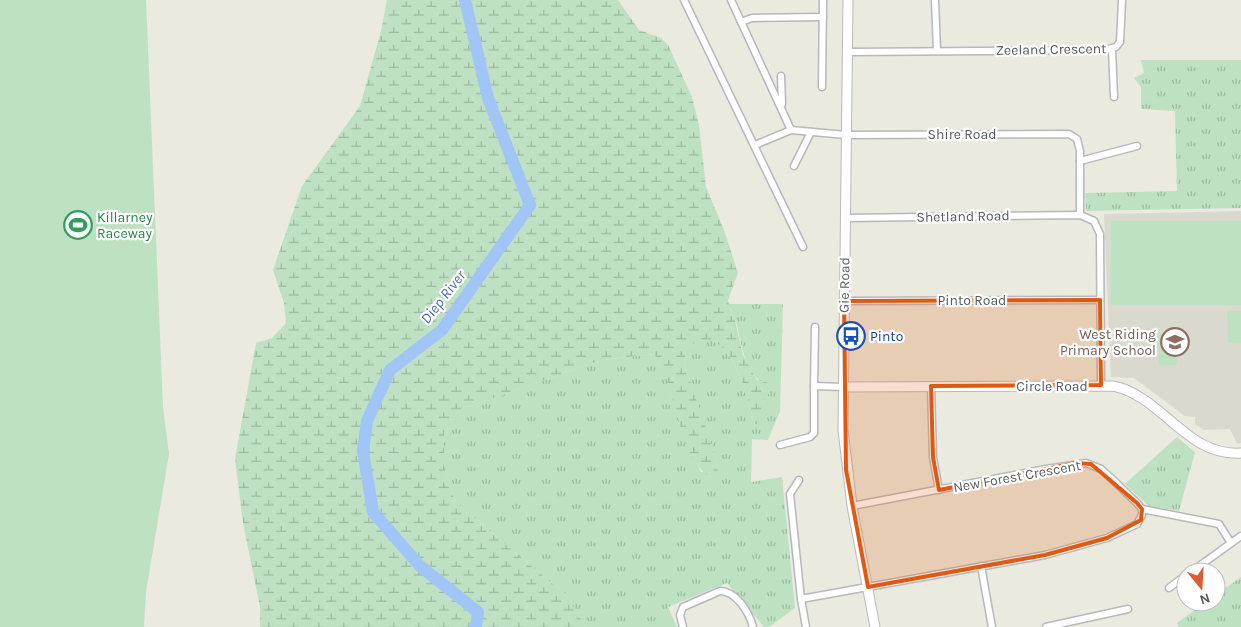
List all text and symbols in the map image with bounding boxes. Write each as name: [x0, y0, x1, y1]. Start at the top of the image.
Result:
street label: Zeeland Crescent: [996, 40, 1106, 59]
street label: Shire Road: [928, 126, 996, 143]
street label: Shetland Road: [916, 207, 1010, 226]
place label: Killarney Raceway: [97, 209, 153, 242]
sports icon: Killarney Raceway: [63, 210, 93, 240]
street label: Gie Road: [836, 257, 853, 313]
water label: Diep River: [417, 266, 470, 327]
street label: Pinto Road: [938, 292, 1006, 309]
bus stop icon: Pinto: [836, 321, 866, 351]
place label: West Riding Primary School: [1060, 326, 1156, 359]
school or university icon: West Riding Primary School: [1160, 327, 1190, 357]
place label: Pinto: [870, 328, 903, 345]
street label: Circle Road: [1016, 378, 1088, 395]
street label: New Forest Crescent: [952, 457, 1082, 496]
north arrow: [1176, 562, 1226, 612]
text: N: [1197, 589, 1212, 609]

